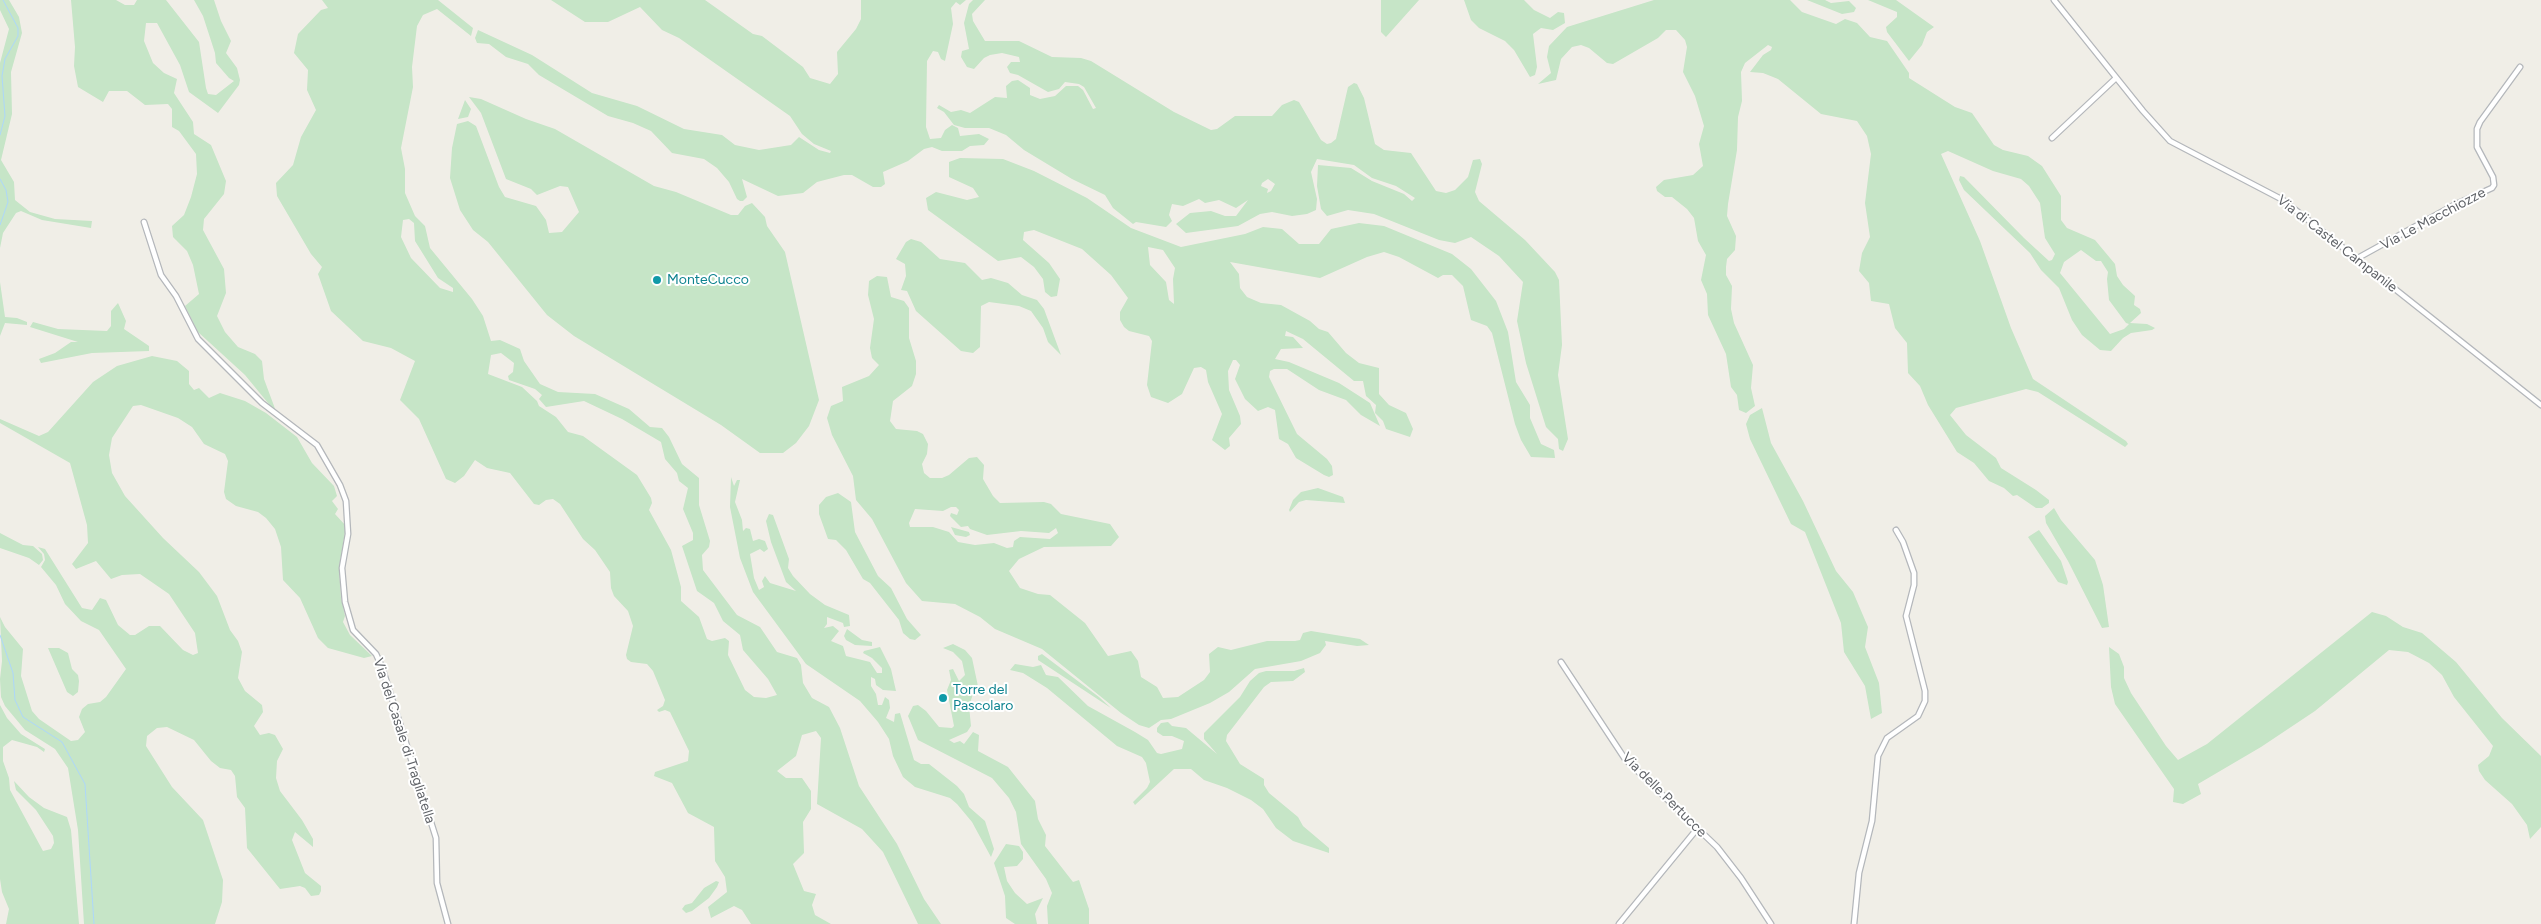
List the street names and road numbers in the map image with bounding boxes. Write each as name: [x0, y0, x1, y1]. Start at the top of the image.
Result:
street label: Via Le Macchiozze: [2378, 184, 2488, 254]
street label: Via di Castel Campanile: [2274, 192, 2400, 296]
street label: Via del Casale di Tragliatella: [369, 656, 439, 826]
street label: Via delle Pertucce: [1618, 749, 1710, 841]

